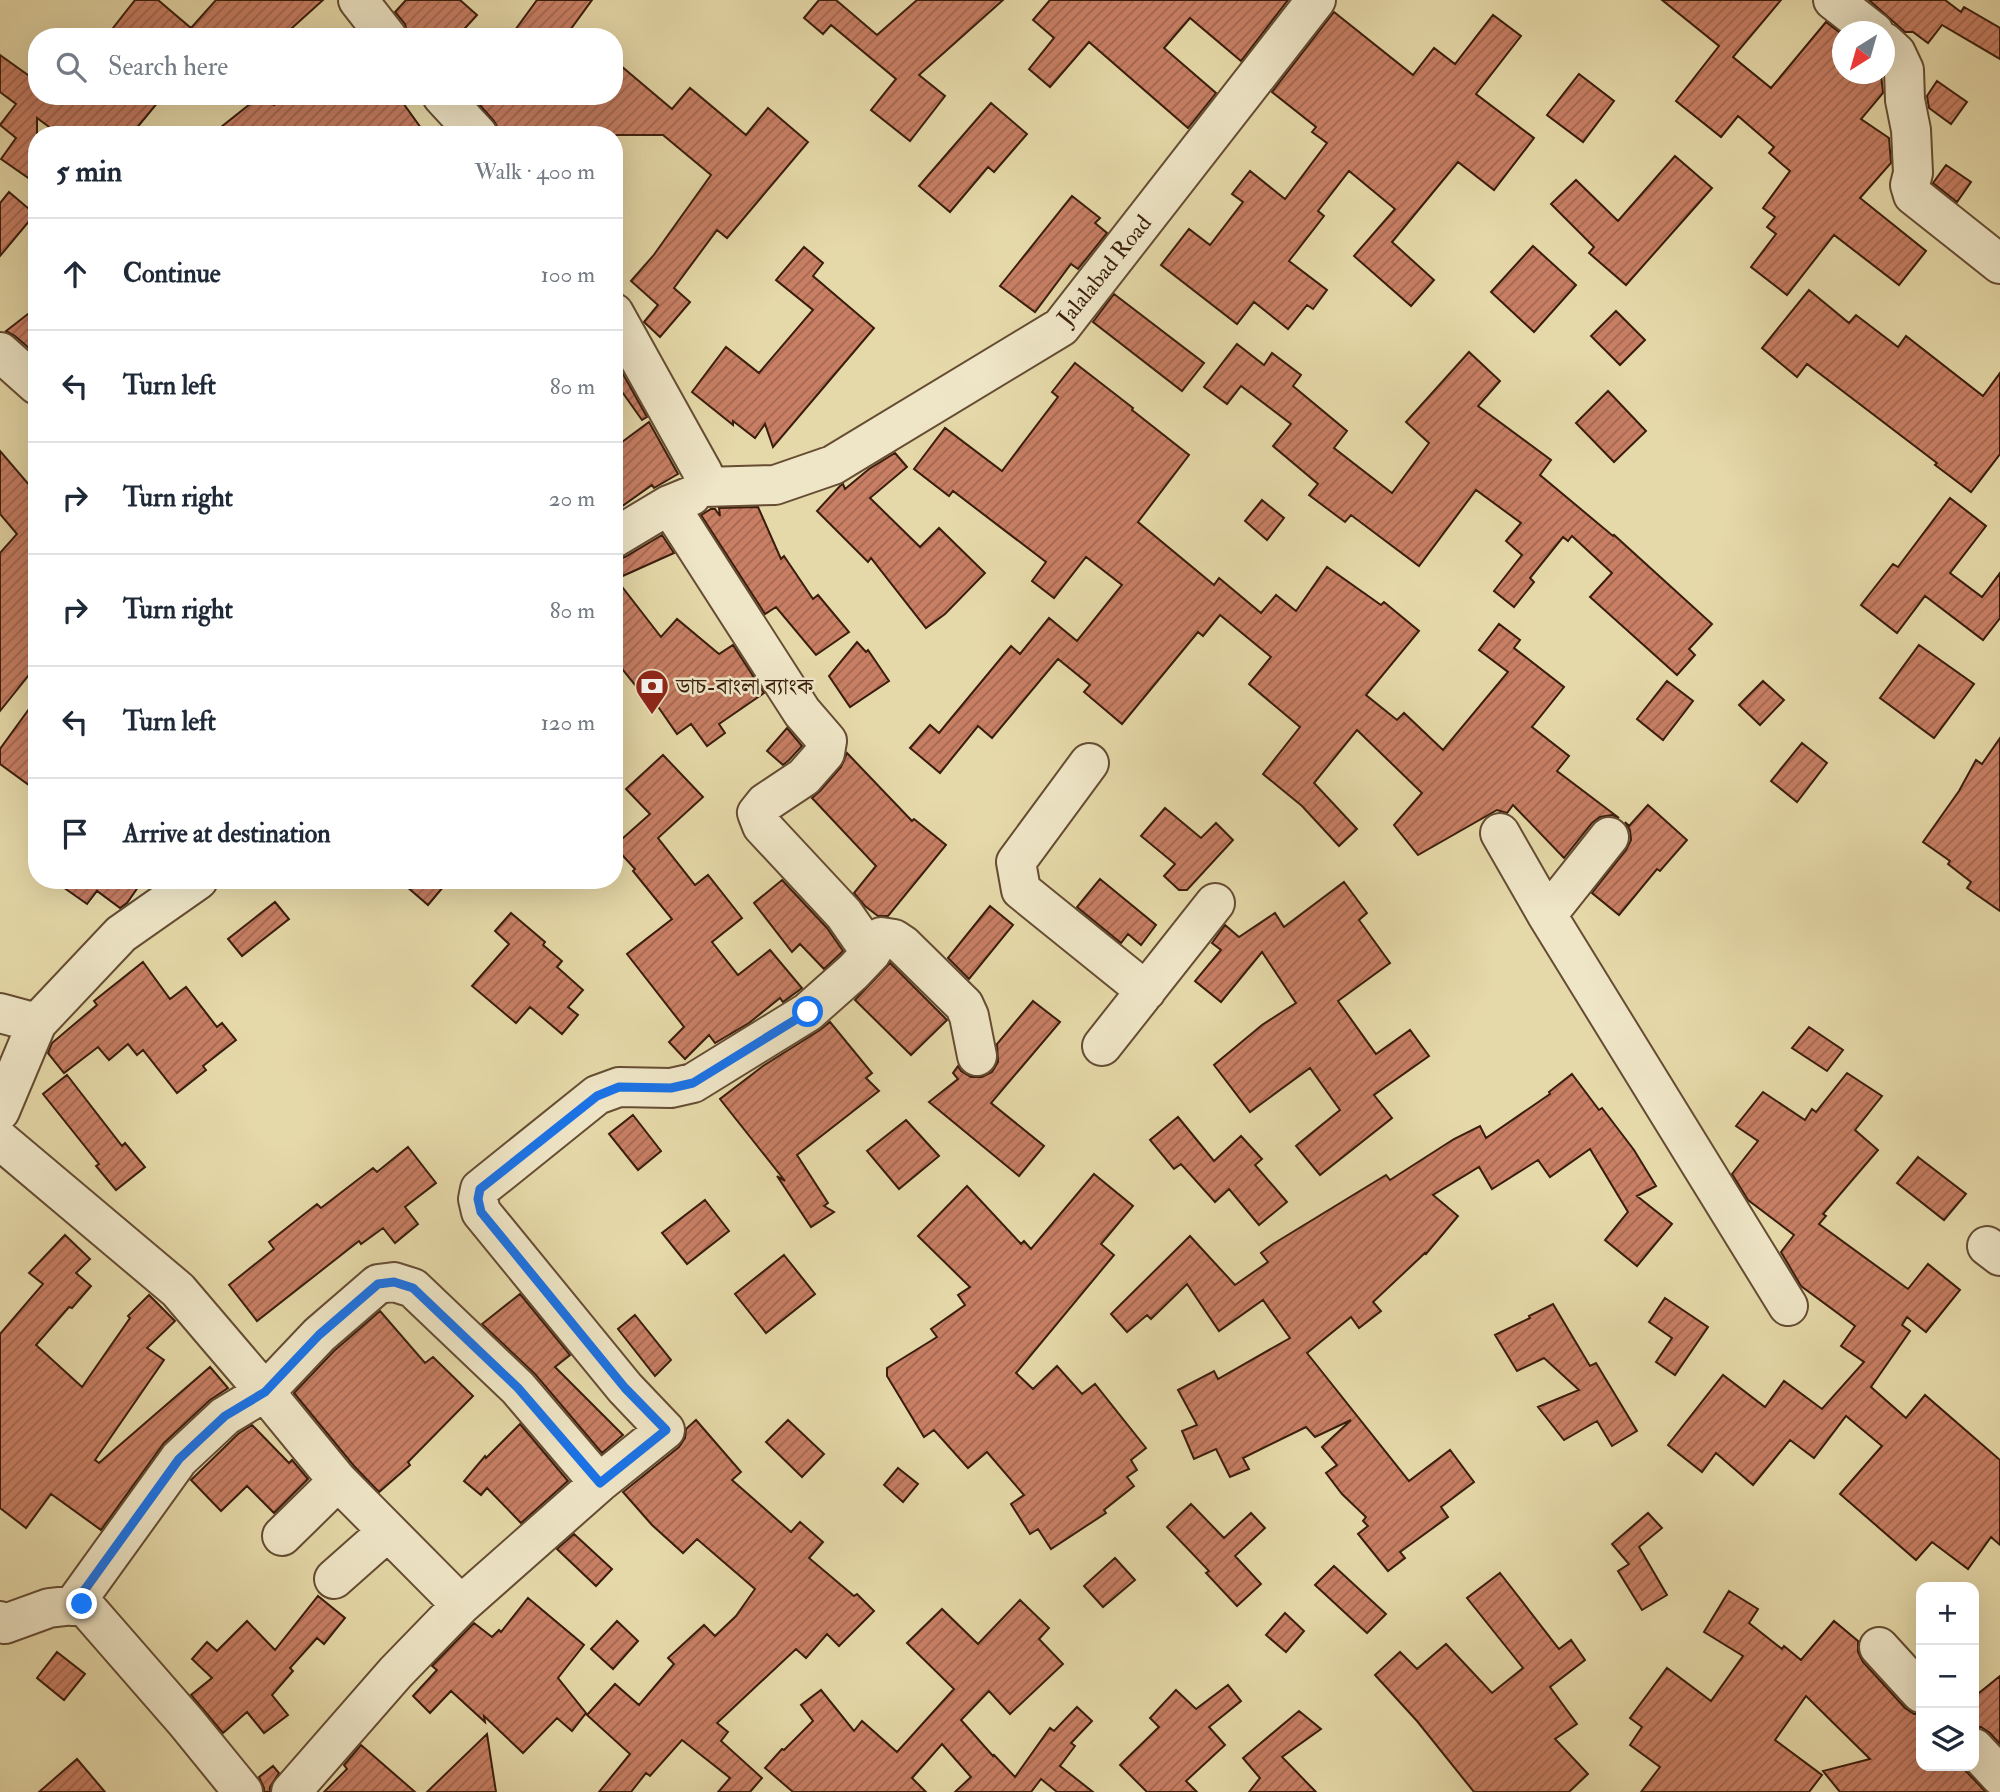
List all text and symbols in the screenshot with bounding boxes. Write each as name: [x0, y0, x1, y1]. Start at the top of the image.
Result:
north arrow: [1832, 21, 1895, 84]
search box: [28, 28, 623, 105]
icon: search: [52, 48, 90, 86]
text: Search here: [108, 51, 228, 83]
text: 5 min: [56, 153, 122, 190]
text: Walk · 400 m: [474, 157, 595, 186]
street label: Jalalabad Road: [1050, 209, 1158, 332]
icon: ahead: [56, 255, 94, 293]
text: Continue: [123, 258, 221, 290]
text: 100 m: [541, 260, 595, 289]
icon: left: [56, 367, 94, 405]
text: Turn left: [123, 370, 216, 402]
text: 80 m: [550, 372, 595, 401]
icon: right: [56, 479, 94, 517]
text: Turn right: [123, 482, 233, 514]
text: 20 m: [549, 484, 595, 513]
icon: right: [56, 591, 94, 629]
text: Turn right: [123, 594, 233, 626]
text: 80 m: [550, 596, 595, 625]
bank icon: ডাচ-বাংলা ব্যাংক: [633, 667, 671, 716]
place label: ডাচ-বাংলা ব্যাংক: [675, 672, 814, 701]
icon: left: [56, 703, 94, 741]
text: Turn left: [123, 706, 216, 738]
text: 120 m: [541, 708, 595, 737]
icon: arrive: [56, 815, 94, 853]
text: Arrive at destination: [123, 818, 331, 850]
route start: [792, 996, 823, 1027]
map controls: [1916, 1582, 1979, 1771]
button: +: [1916, 1582, 1979, 1645]
route end: [66, 1588, 97, 1619]
button: −: [1916, 1645, 1979, 1708]
button: layers: [1916, 1708, 1979, 1771]

